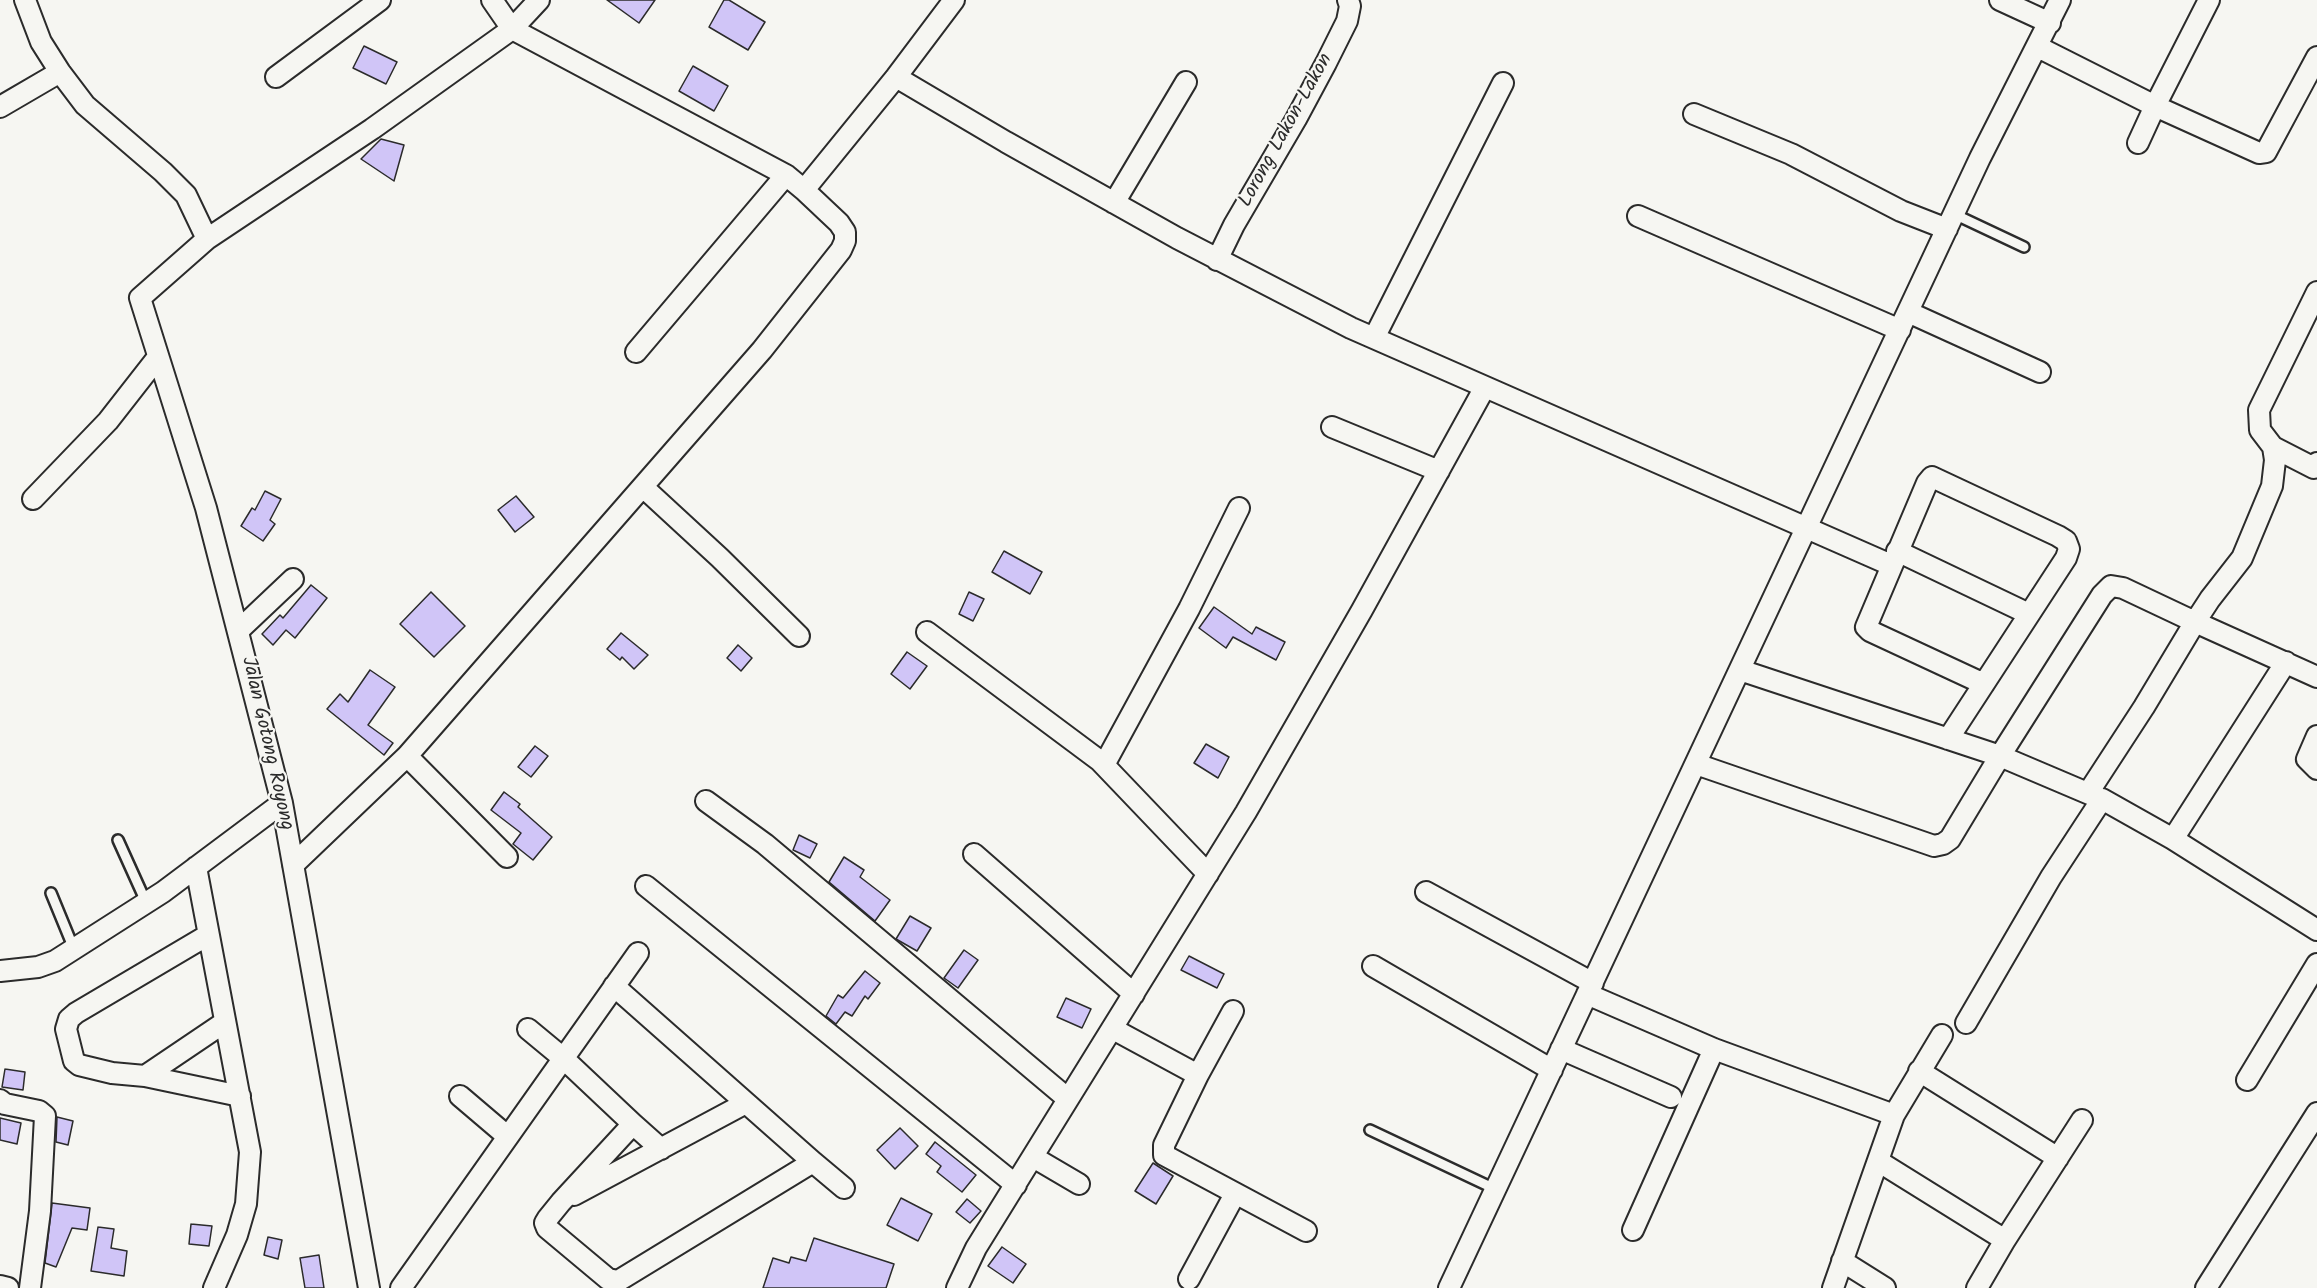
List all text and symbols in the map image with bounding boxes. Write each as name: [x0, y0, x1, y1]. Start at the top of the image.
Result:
street label: Lorong Lakon-Lakon: [1235, 50, 1339, 212]
street label: Jalan Gotong Royong: [234, 655, 298, 833]

